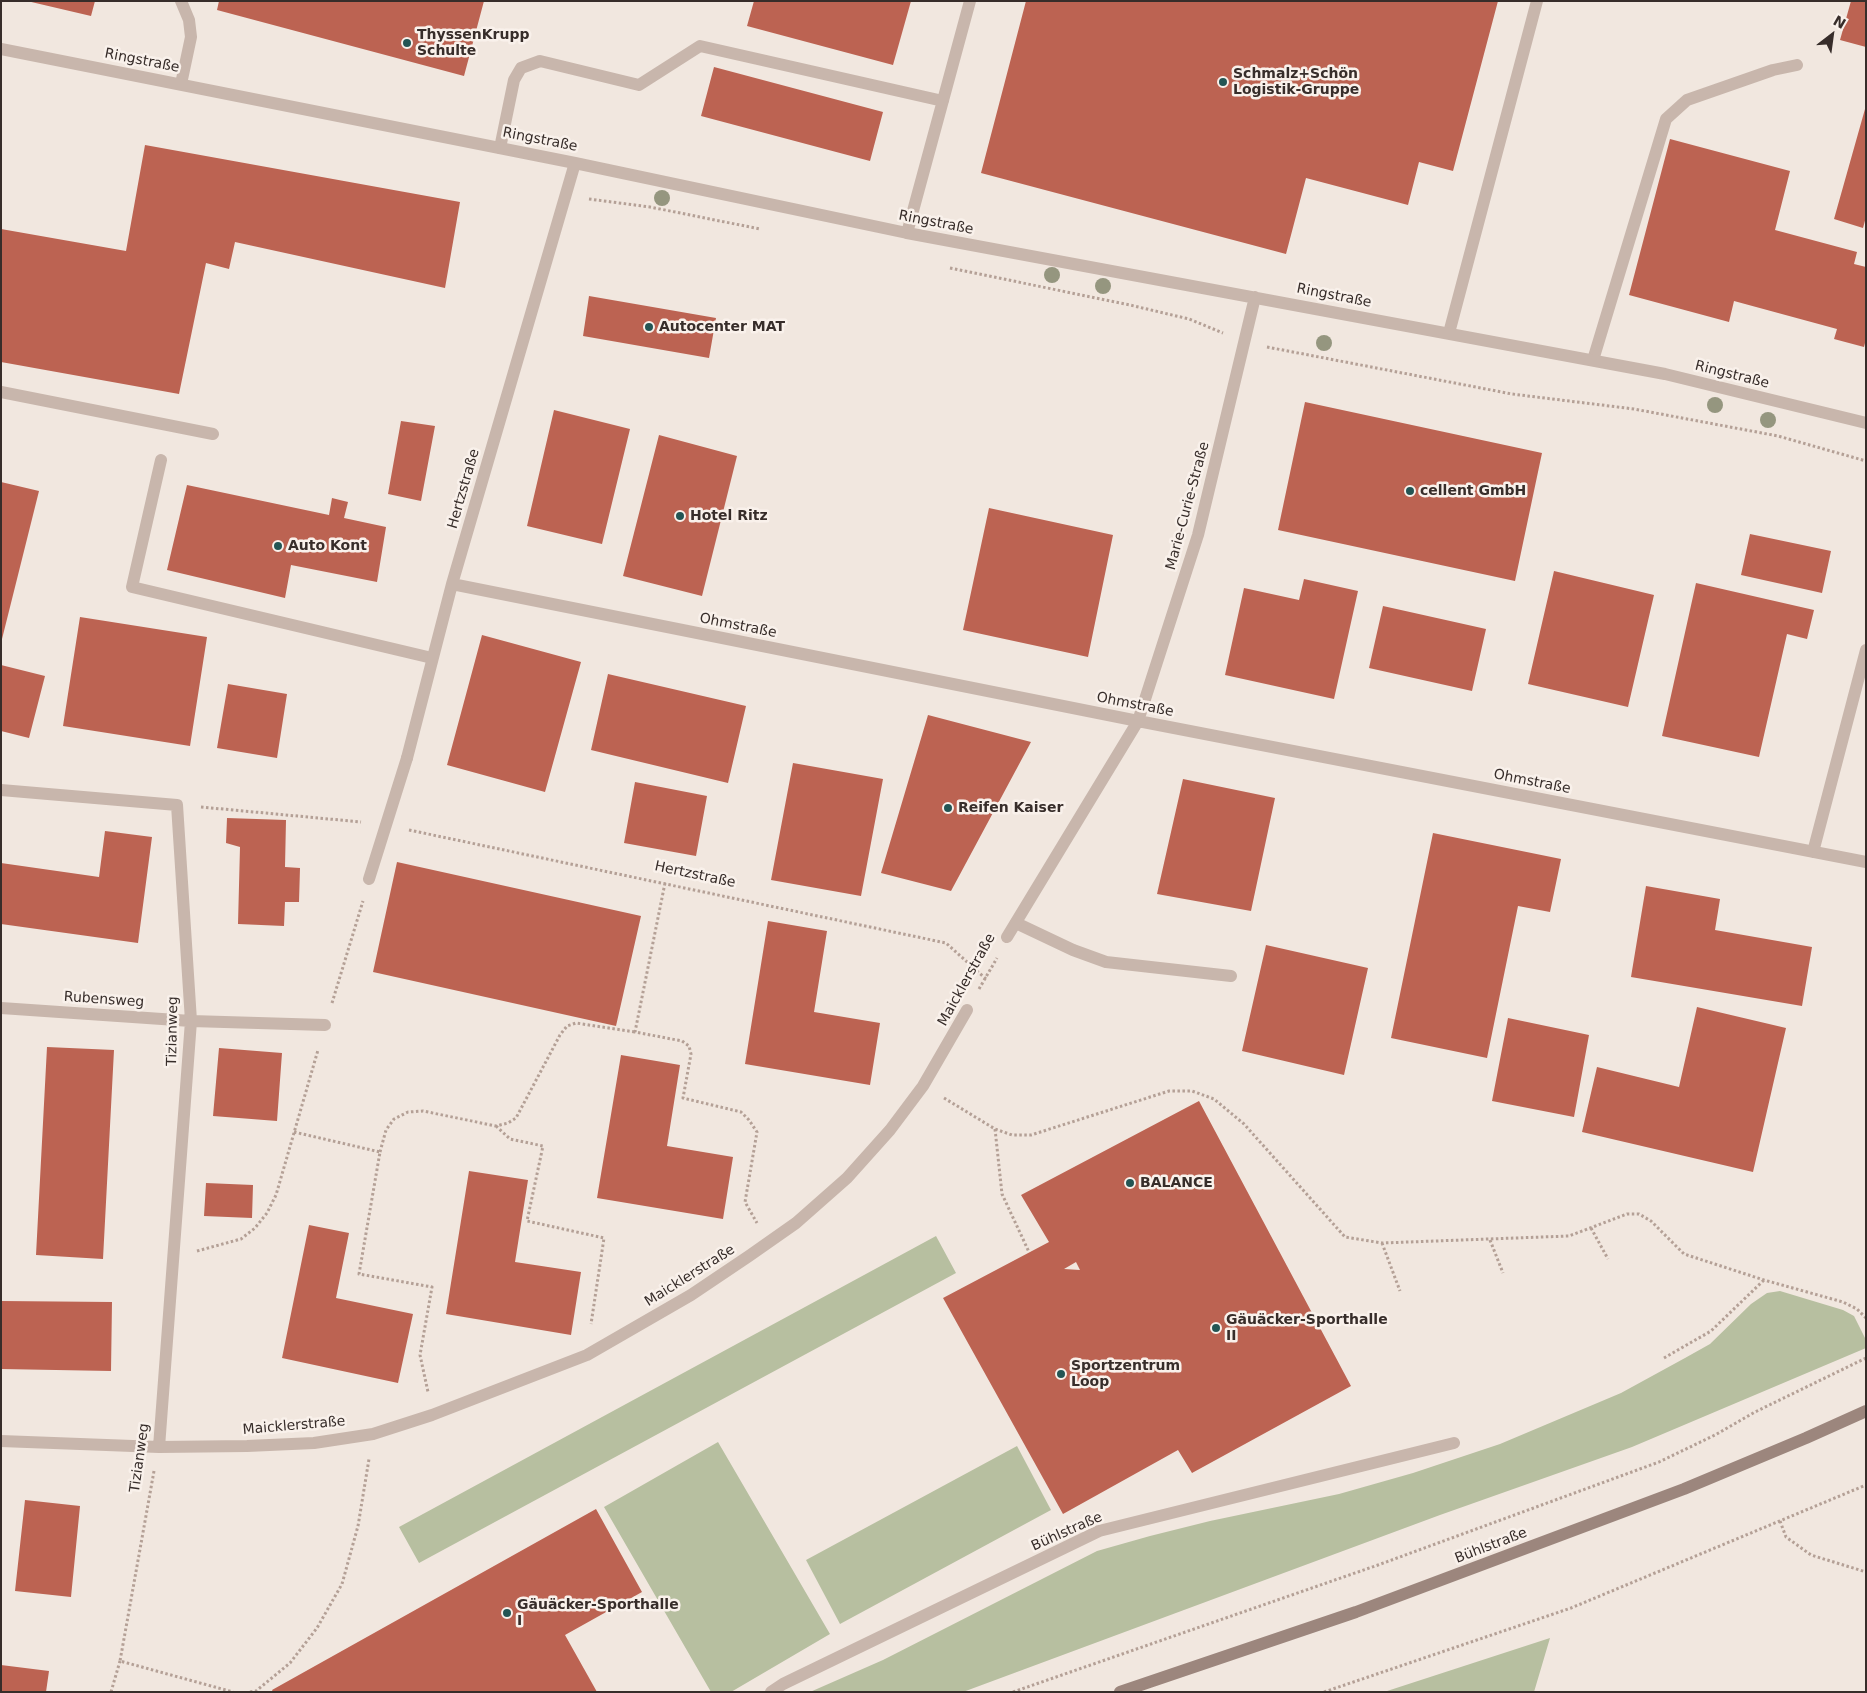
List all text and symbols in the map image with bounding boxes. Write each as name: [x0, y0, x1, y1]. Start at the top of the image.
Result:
north arrow: [1807, 10, 1857, 60]
text: N: [1830, 12, 1849, 32]
place label: ThyssenKrupp Schulte: [417, 27, 530, 59]
marker: ThyssenKrupp Schulte: [401, 37, 413, 49]
street label: Ringstraße: [103, 46, 181, 76]
place label: Schmalz+Schön Logistik-Gruppe: [1233, 66, 1359, 98]
marker: Schmalz+Schön Logistik-Gruppe: [1217, 76, 1229, 88]
street label: Ringstraße: [501, 125, 579, 155]
street label: Ringstraße: [897, 208, 975, 238]
street label: Ringstraße: [1295, 281, 1373, 311]
place label: Autocenter MAT: [659, 319, 785, 335]
marker: Autocenter MAT: [643, 321, 655, 333]
street label: Ringstraße: [1693, 358, 1771, 392]
street label: Marie-Curie-Straße: [1163, 440, 1213, 572]
street label: Hertzstraße: [445, 447, 483, 531]
place label: cellent GmbH: [1420, 483, 1526, 499]
marker: cellent GmbH: [1404, 485, 1416, 497]
place label: Hotel Ritz: [690, 508, 768, 524]
marker: Hotel Ritz: [674, 510, 686, 522]
place label: Auto Kont: [288, 538, 367, 554]
marker: Auto Kont: [272, 540, 284, 552]
street label: Ohmstraße: [698, 610, 778, 642]
street label: Ohmstraße: [1095, 689, 1175, 721]
street label: Ohmstraße: [1492, 766, 1572, 798]
place label: Reifen Kaiser: [958, 800, 1063, 816]
marker: Reifen Kaiser: [942, 802, 954, 814]
street label: Hertzstraße: [653, 858, 737, 892]
street label: Maicklerstraße: [935, 931, 999, 1029]
street label: Rubensweg: [63, 989, 145, 1011]
street label: Tizianweg: [164, 996, 182, 1066]
place label: BALANCE: [1140, 1175, 1213, 1191]
marker: BALANCE: [1124, 1177, 1136, 1189]
street label: Maicklerstraße: [642, 1242, 738, 1310]
place label: Gäuäcker-Sporthalle II: [1226, 1312, 1388, 1344]
marker: Gäuäcker-Sporthalle II: [1210, 1322, 1222, 1334]
place label: Sportzentrum Loop: [1071, 1358, 1180, 1390]
marker: Sportzentrum Loop: [1055, 1368, 1067, 1380]
street label: Maicklerstraße: [242, 1413, 346, 1439]
street label: Tizianweg: [127, 1422, 153, 1494]
street label: Bühlstraße: [1029, 1509, 1105, 1555]
street label: Bühlstraße: [1453, 1525, 1529, 1567]
place label: Gäuäcker-Sporthalle I: [517, 1597, 679, 1630]
marker: Gäuäcker-Sporthalle I: [501, 1607, 513, 1619]

